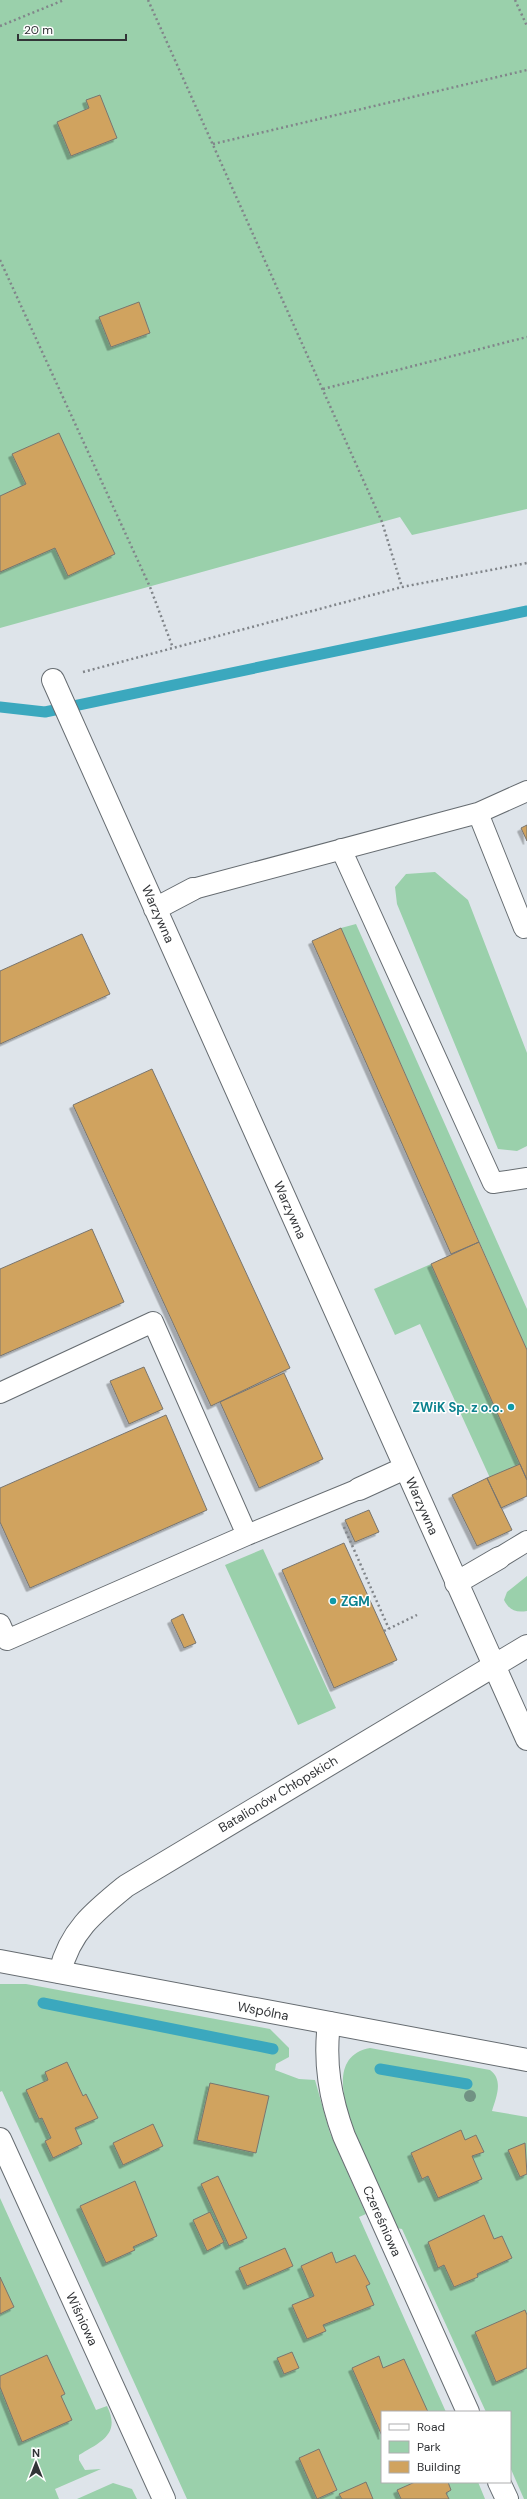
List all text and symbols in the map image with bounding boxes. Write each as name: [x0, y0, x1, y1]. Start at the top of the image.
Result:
scale bar: [18, 16, 126, 42]
text: 20 m: [24, 22, 53, 38]
street label: Warzywna: [138, 882, 178, 946]
street label: Warzywna: [270, 1178, 310, 1242]
place label: ZWiK Sp. z o.o.: [413, 1399, 503, 1416]
marker: ZWiK Sp. z o.o.: [506, 1402, 516, 1412]
street label: Warzywna: [402, 1474, 442, 1538]
place label: ZGM: [341, 1593, 370, 1610]
marker: ZGM: [328, 1596, 338, 1606]
street label: Batalionów Chłopskich: [215, 1752, 341, 1836]
street label: Wspólna: [236, 1998, 290, 2024]
street label: Czereśniowa: [359, 2183, 405, 2259]
street label: Wiśniowa: [62, 2290, 102, 2348]
legend: [381, 2411, 511, 2483]
text: Road: [417, 2419, 445, 2435]
text: Park: [417, 2439, 441, 2455]
north arrow: [16, 2443, 56, 2483]
text: N: [32, 2446, 40, 2460]
text: Building: [417, 2459, 461, 2475]

